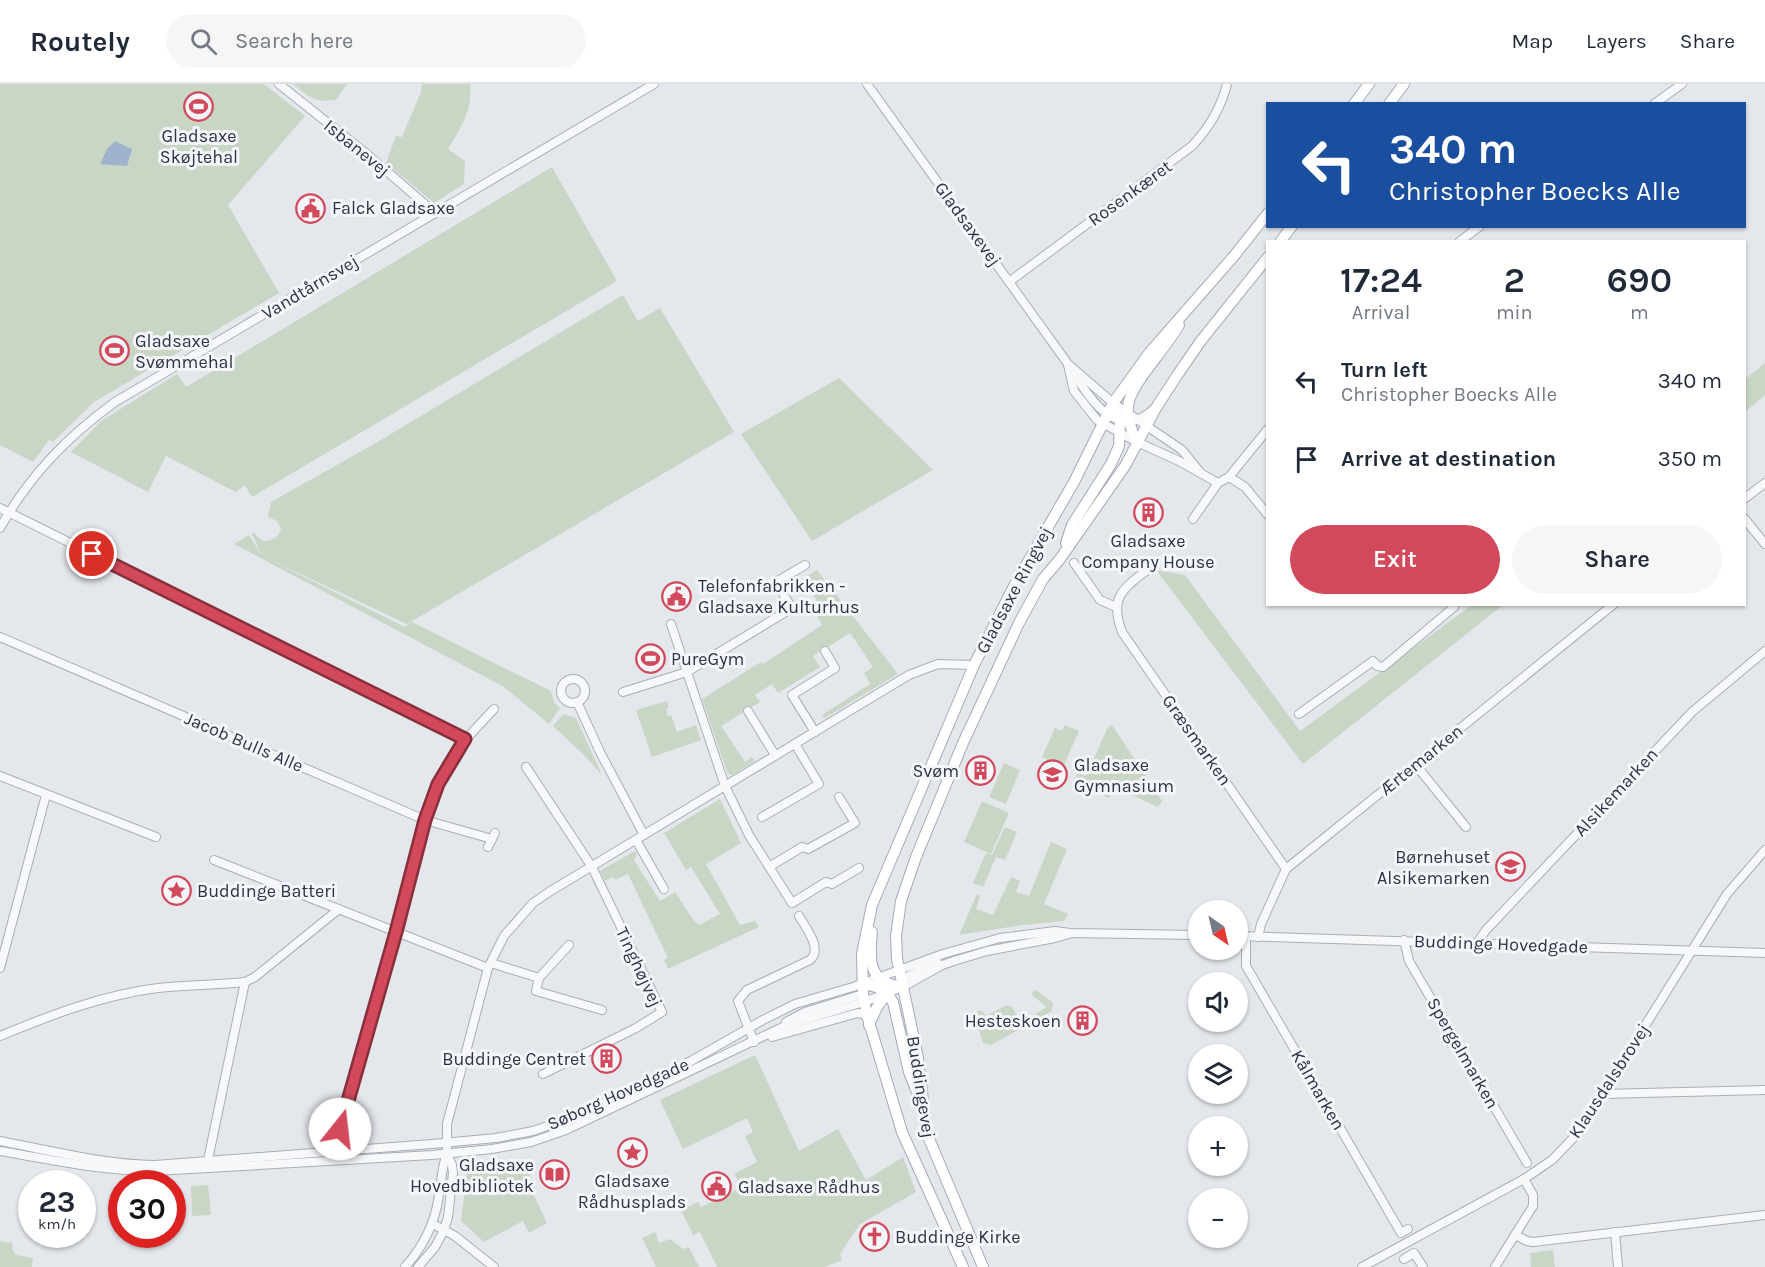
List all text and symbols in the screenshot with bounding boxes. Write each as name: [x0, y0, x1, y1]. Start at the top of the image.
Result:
search box: [166, 14, 586, 68]
text: Routely: [30, 25, 130, 58]
icon: search: [187, 25, 220, 58]
text: Search here: [235, 28, 353, 54]
text: Map: [1511, 29, 1553, 53]
text: Layers: [1586, 29, 1647, 53]
text: Share: [1680, 29, 1735, 53]
sports icon: Gladsaxe Skøjtehal: [183, 91, 215, 123]
street label: Isbanevej: [319, 115, 395, 181]
text: 340 m: [1389, 124, 1517, 174]
place label: Gladsaxe Skøjtehal: [160, 125, 238, 168]
icon: left: [1290, 126, 1368, 204]
street label: Rosenkæret: [1084, 155, 1176, 231]
text: Christopher Boecks Alle: [1389, 175, 1681, 207]
street label: Gladsaxevej: [930, 178, 1006, 270]
public building icon: Falck Gladsaxe: [295, 192, 327, 224]
place label: Falck Gladsaxe: [332, 197, 455, 219]
street label: Vandtårnsvej: [258, 250, 362, 324]
text: 17:24: [1340, 259, 1422, 301]
text: 2: [1504, 259, 1525, 301]
text: 690: [1607, 259, 1672, 301]
text: Arrival: [1352, 301, 1410, 324]
text: min: [1496, 301, 1533, 324]
text: m: [1630, 301, 1649, 324]
place label: Gladsaxe Svømmehal: [135, 330, 234, 373]
sports icon: Gladsaxe Svømmehal: [98, 335, 130, 367]
text: Turn left: [1341, 357, 1428, 383]
icon: left: [1290, 365, 1323, 398]
text: 340 m: [1658, 368, 1722, 394]
text: Christopher Boecks Alle: [1341, 383, 1557, 406]
icon: arrive: [1290, 443, 1323, 476]
text: Arrive at destination: [1341, 446, 1556, 472]
text: 350 m: [1658, 446, 1722, 472]
building icon: Gladsaxe Company House: [1132, 496, 1164, 528]
street label: Gladsaxe Ringvej: [971, 523, 1057, 657]
button: Exit: [1290, 525, 1500, 594]
button: Share: [1512, 525, 1722, 594]
pin: [66, 528, 117, 579]
place label: Gladsaxe Company House: [1081, 530, 1215, 573]
icon: arrive: [75, 537, 108, 570]
place label: Telefonfabrikken - Gladsaxe Kulturhus: [698, 575, 860, 618]
public building icon: Telefonfabrikken - Gladsaxe Kulturhus: [661, 580, 693, 612]
sports icon: PureGym: [634, 643, 666, 675]
place label: PureGym: [671, 648, 744, 670]
street label: Græsmarken: [1158, 690, 1236, 790]
street label: Jacob Bulls Alle: [181, 707, 307, 777]
street label: Ærtemarken: [1375, 720, 1467, 800]
street label: Alsikemarken: [1569, 743, 1663, 841]
place label: Gladsaxe Gymnasium: [1074, 754, 1174, 797]
building icon: Svøm: [964, 755, 996, 787]
school or university icon: Gladsaxe Gymnasium: [1037, 759, 1069, 791]
place label: Svøm: [912, 760, 959, 782]
place label: Børnehuset Alsikemarken: [1377, 846, 1490, 889]
school or university icon: Børnehuset Alsikemarken: [1495, 851, 1527, 883]
place icon: Buddinge Batteri: [160, 875, 192, 907]
place label: Buddinge Batteri: [197, 880, 336, 902]
north arrow: [1188, 900, 1248, 960]
map controls: [1188, 900, 1248, 1248]
street label: Tinghøjvej: [611, 924, 667, 1010]
street label: Buddinge Hovedgade: [1414, 930, 1588, 958]
button: sound: [1188, 972, 1248, 1032]
street label: Spergelmarken: [1422, 993, 1504, 1113]
building icon: Hesteskoen: [1066, 1005, 1098, 1037]
place label: Hesteskoen: [965, 1010, 1061, 1032]
street label: Klausdalsbrovej: [1564, 1020, 1654, 1142]
street label: Buddingevej: [902, 1034, 940, 1140]
building icon: Buddinge Centret: [591, 1043, 623, 1075]
button: layers: [1188, 1044, 1248, 1104]
street label: Kålmarken: [1286, 1046, 1350, 1134]
place label: Buddinge Centret: [442, 1048, 586, 1070]
street label: Søborg Hovedgade: [544, 1053, 692, 1135]
position arrow: [308, 1097, 372, 1161]
button: +: [1188, 1116, 1248, 1176]
place icon: Gladsaxe Rådhusplads: [616, 1136, 648, 1168]
place label: Gladsaxe Hovedbibliotek: [410, 1154, 534, 1197]
library icon: Gladsaxe Hovedbibliotek: [539, 1159, 571, 1191]
speed limit sign: 30: [108, 1170, 186, 1248]
place label: Gladsaxe Rådhusplads: [578, 1170, 686, 1213]
public building icon: Gladsaxe Rådhus: [701, 1171, 733, 1203]
place label: Gladsaxe Rådhus: [738, 1176, 880, 1198]
text: 23: [39, 1184, 75, 1220]
button: −: [1188, 1188, 1248, 1248]
text: km/h: [38, 1215, 76, 1233]
church icon: Buddinge Kirke: [858, 1221, 890, 1253]
place label: Buddinge Kirke: [895, 1226, 1021, 1248]

